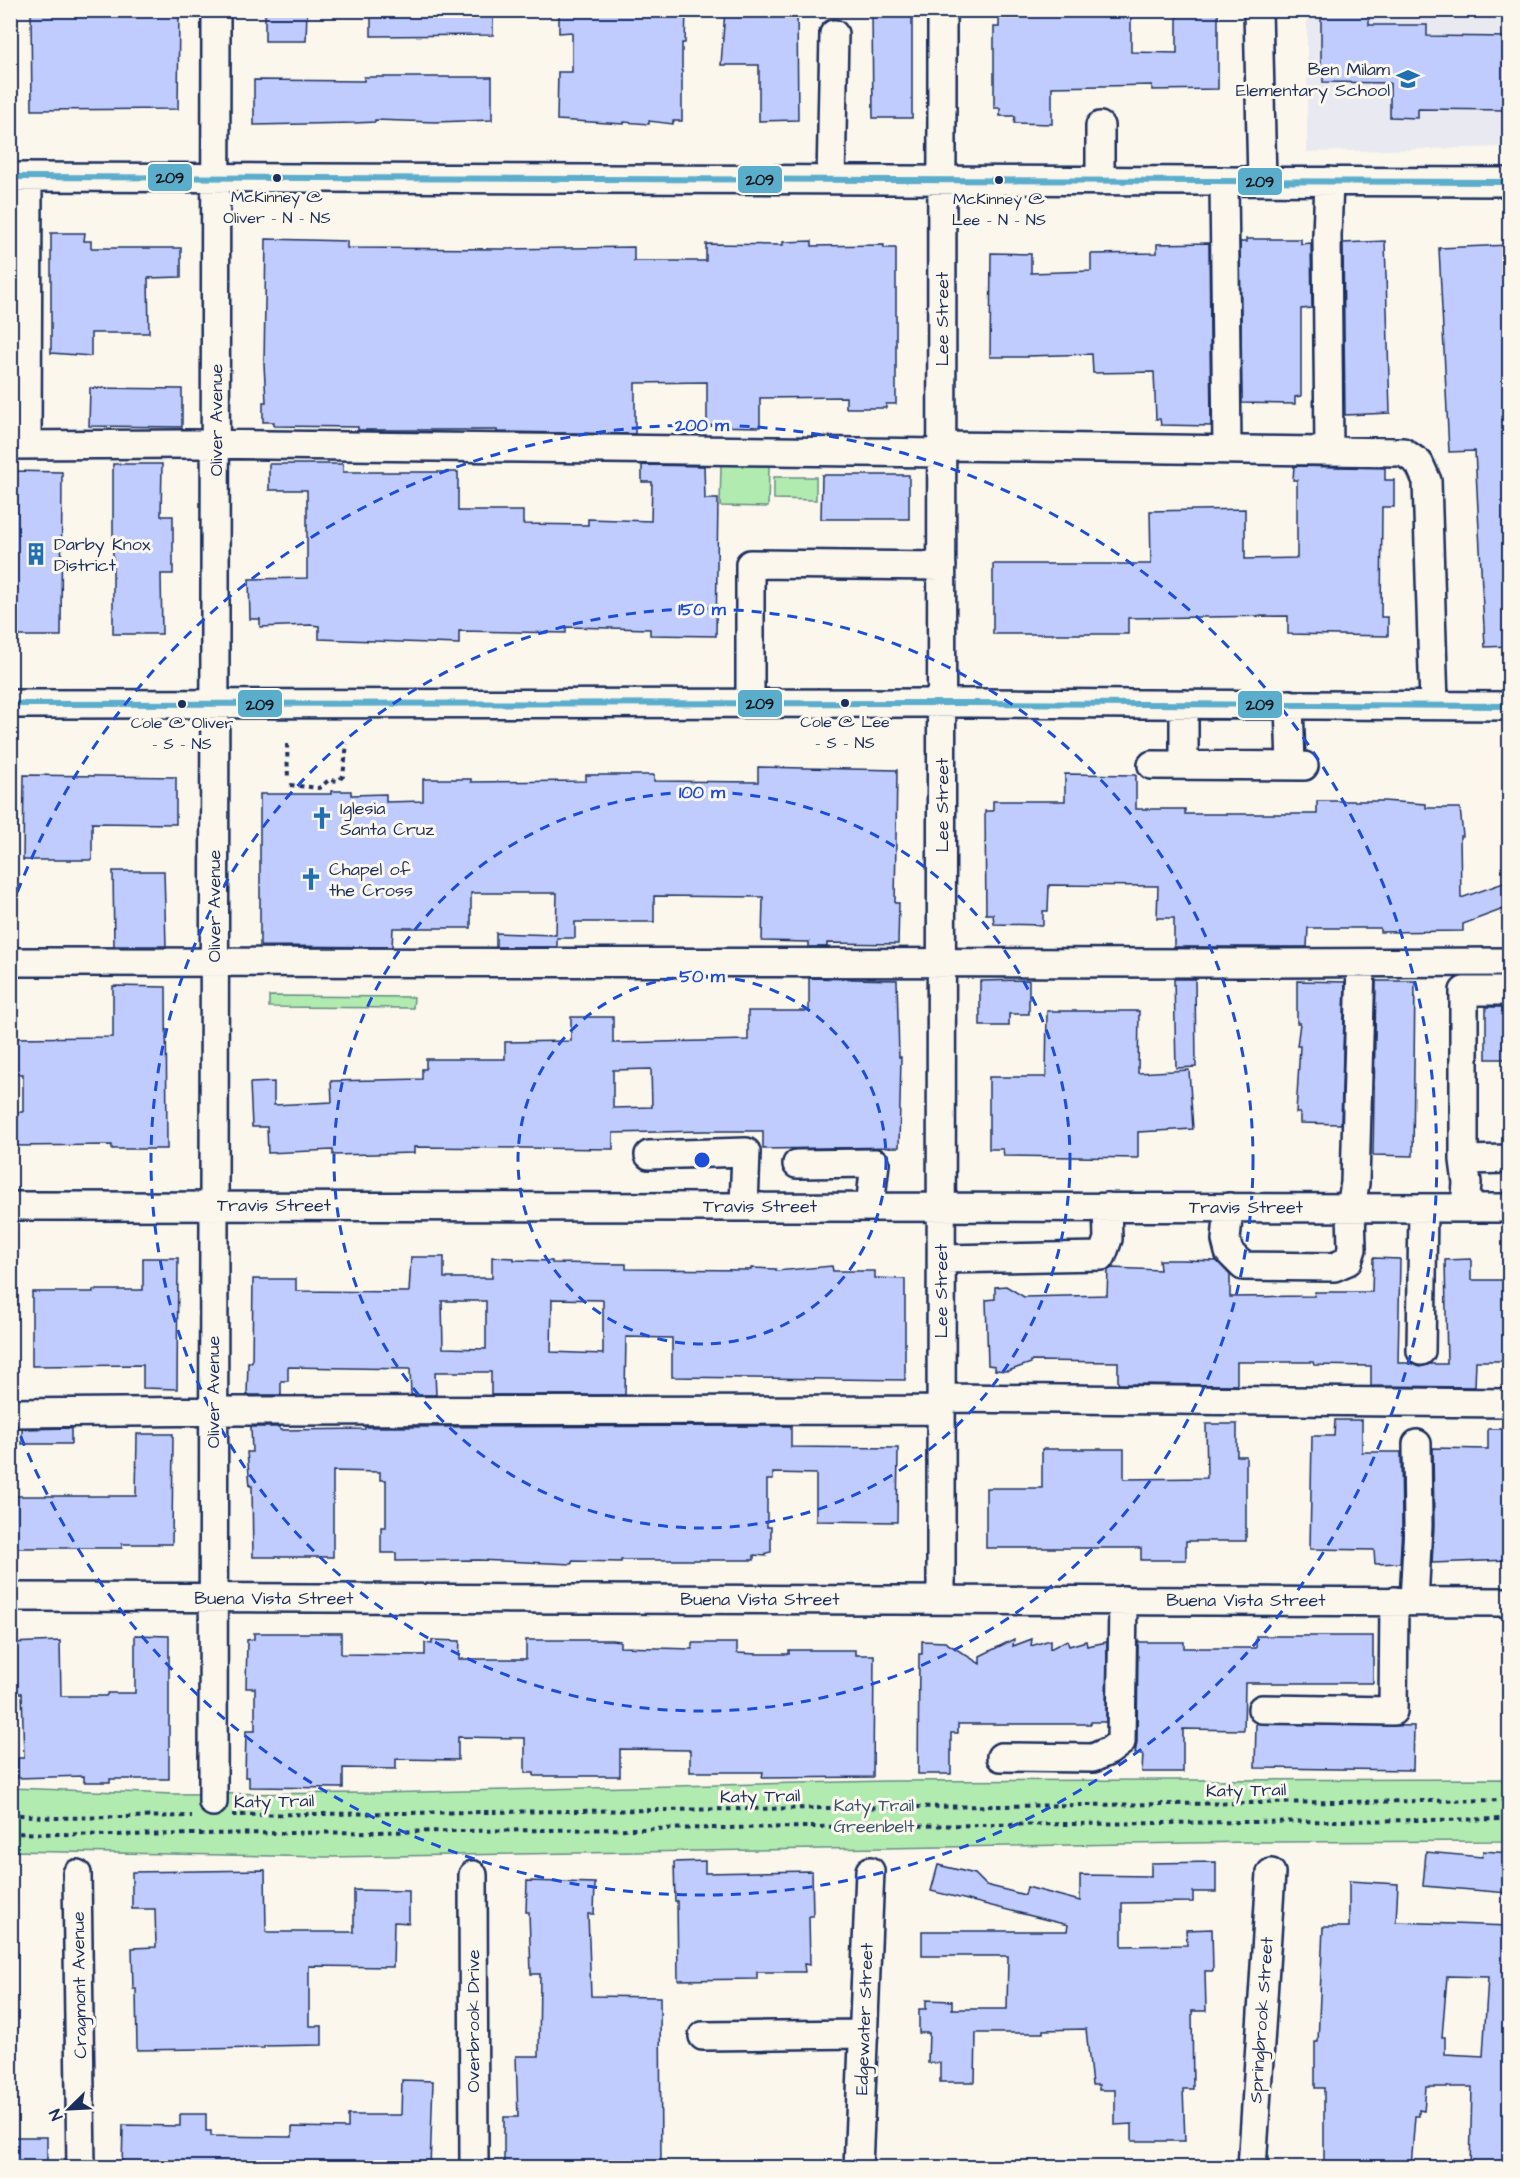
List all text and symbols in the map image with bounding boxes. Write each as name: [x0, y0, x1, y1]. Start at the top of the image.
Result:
place label: Ben Milam Elementary School: [1236, 57, 1390, 104]
school or university icon: Ben Milam Elementary School: [1395, 66, 1421, 92]
line badge: 209: [147, 163, 193, 192]
line badge: 209: [737, 165, 783, 194]
text: 209: [155, 167, 184, 189]
line badge: 209: [1237, 167, 1283, 196]
text: 209: [745, 169, 774, 191]
text: 209: [1245, 171, 1274, 193]
marker: McKinney @ Oliver - N - NS: [271, 172, 283, 184]
marker: McKinney @ Lee - N - NS: [993, 174, 1005, 186]
place label: McKinney @ Oliver - N - NS: [223, 186, 331, 229]
place label: McKinney @ Lee - N - NS: [952, 188, 1046, 231]
street label: Lee Street: [930, 271, 955, 366]
street label: Oliver Avenue: [204, 364, 229, 476]
text: 200 m: [674, 413, 730, 438]
place label: Darby Knox District: [54, 532, 151, 578]
building icon: Darby Knox District: [23, 541, 49, 567]
text: 150 m: [678, 597, 727, 622]
line badge: 209: [237, 689, 283, 718]
line badge: 209: [737, 689, 783, 718]
line badge: 209: [1237, 690, 1283, 719]
text: 209: [745, 693, 774, 715]
text: 209: [245, 694, 274, 716]
text: 209: [1245, 694, 1274, 716]
marker: Cole @ Lee - S - NS: [839, 697, 851, 709]
marker: Cole @ Oliver - S - NS: [176, 698, 188, 710]
place label: Cole @ Lee - S - NS: [800, 711, 890, 754]
place label: Cole @ Oliver - S - NS: [131, 712, 233, 755]
street label: Lee Street: [930, 757, 955, 852]
text: 100 m: [679, 780, 726, 805]
place label: Iglesia Santa Cruz: [340, 796, 434, 842]
church icon: Iglesia Santa Cruz: [309, 805, 335, 831]
street label: Oliver Avenue: [202, 850, 227, 962]
place label: Chapel of the Cross: [329, 857, 413, 903]
church icon: Chapel of the Cross: [298, 866, 324, 892]
text: 50 m: [679, 964, 726, 989]
centre of rings: [692, 1150, 712, 1170]
street label: Travis Street: [217, 1193, 332, 1218]
street label: Travis Street: [703, 1194, 818, 1219]
street label: Travis Street: [1189, 1195, 1304, 1220]
street label: Lee Street: [929, 1243, 954, 1338]
street label: Oliver Avenue: [201, 1336, 226, 1448]
street label: Buena Vista Street: [194, 1586, 354, 1611]
street label: Buena Vista Street: [680, 1587, 840, 1612]
street label: Buena Vista Street: [1166, 1588, 1326, 1613]
street label: Katy Trail: [1206, 1777, 1287, 1805]
street label: Katy Trail: [720, 1783, 801, 1811]
street label: Katy Trail: [234, 1788, 315, 1816]
park label: Katy Trail Greenbelt: [834, 1793, 915, 1839]
street label: Cragmont Avenue: [66, 1911, 94, 2059]
street label: Springbrook Street: [1243, 1935, 1281, 2104]
street label: Edgewater Street: [849, 1942, 881, 2096]
street label: Overbrook Drive: [461, 1949, 486, 2093]
north arrow: [39, 2079, 99, 2139]
text: N: [44, 2106, 68, 2124]

